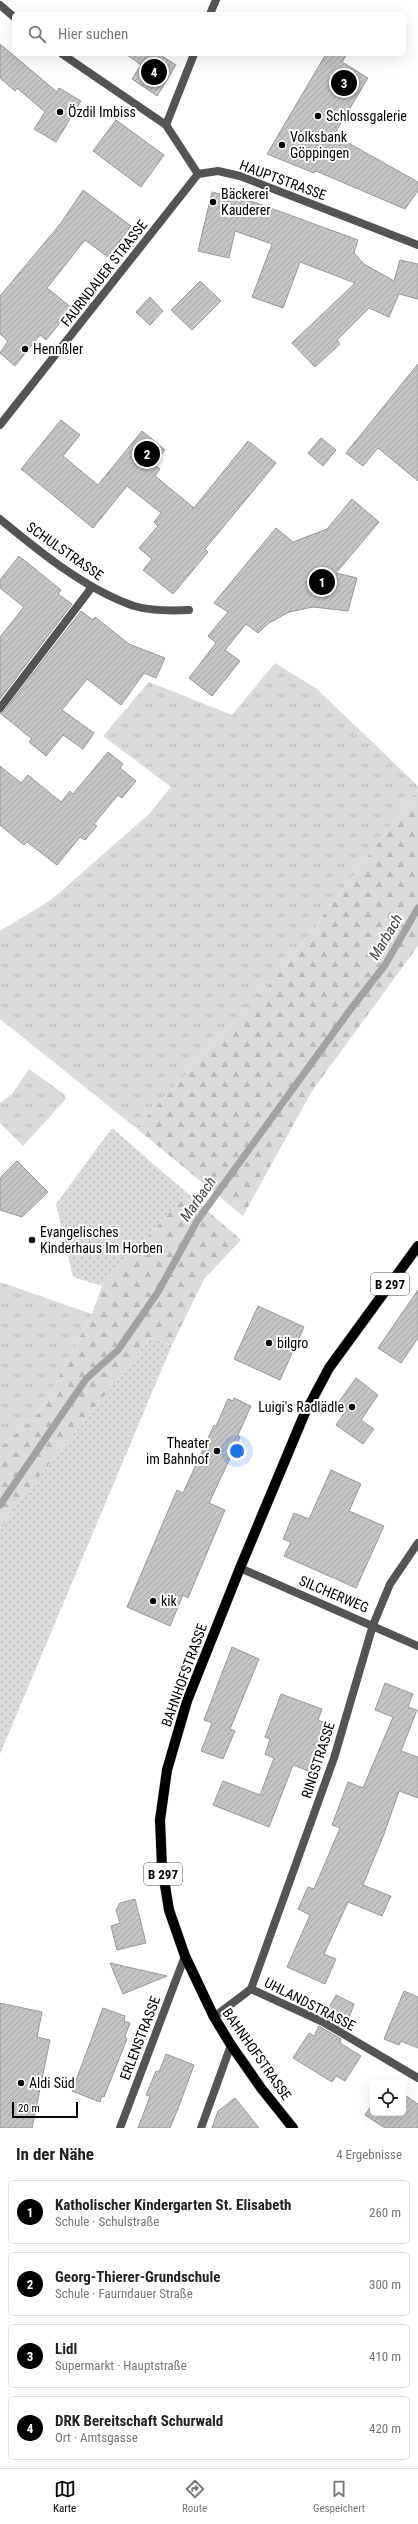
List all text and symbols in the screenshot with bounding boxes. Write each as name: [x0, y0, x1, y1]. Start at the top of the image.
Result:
search box: [12, 12, 406, 56]
icon: search: [26, 23, 48, 45]
text: Hier suchen: [58, 25, 128, 43]
pin: 4: [141, 57, 167, 87]
pin: 3: [331, 68, 357, 98]
place label: Özdil Imbiss: [68, 104, 136, 120]
marker: Özdil Imbiss: [55, 107, 65, 117]
place label: Schlossgalerie: [326, 108, 407, 124]
marker: Schlossgalerie: [313, 111, 323, 121]
place label: Volksbank Göppingen: [290, 129, 349, 161]
marker: Volksbank Göppingen: [277, 140, 287, 150]
street label: HAUPTSTRASSE: [237, 157, 329, 203]
place label: Bäckerei Kauderer: [221, 186, 271, 218]
marker: Bäckerei Kauderer: [208, 197, 218, 207]
street label: FAURNDAUER STRASSE: [58, 217, 150, 329]
place label: Hennßler: [33, 341, 83, 357]
marker: Hennßler: [20, 344, 30, 354]
pin: 2: [134, 439, 160, 469]
street label: SCHULSTRASSE: [24, 519, 106, 583]
pin: 1: [309, 567, 335, 597]
water label: Marbach: [365, 911, 407, 963]
water label: Marbach: [176, 1173, 220, 1225]
place label: Evangelisches Kinderhaus Im Horben: [40, 1224, 163, 1256]
marker: Evangelisches Kinderhaus Im Horben: [27, 1235, 37, 1245]
road number: B 297: [371, 1273, 409, 1295]
place label: bilgro: [277, 1335, 308, 1351]
marker: bilgro: [264, 1338, 274, 1348]
place label: Luigi's Radlädle: [258, 1399, 344, 1415]
marker: Luigi's Radlädle: [347, 1402, 357, 1412]
place label: Theater im Bahnhof: [146, 1435, 210, 1467]
your location: [227, 1441, 247, 1461]
marker: Theater im Bahnhof: [212, 1446, 222, 1456]
street label: SILCHERWEG: [297, 1572, 371, 1616]
place label: kik: [161, 1593, 178, 1609]
marker: kik: [148, 1596, 158, 1606]
street label: BAHNHOFSTRASSE: [158, 1621, 210, 1729]
street label: RINGSTRASSE: [298, 1720, 338, 1800]
road number: B 297: [144, 1863, 182, 1885]
street label: UHLANDSTRASSE: [262, 1974, 358, 2034]
street label: ERLENSTRASSE: [117, 1994, 163, 2082]
street label: BAHNHOFSTRASSE: [219, 2005, 295, 2103]
place label: Aldi Süd: [29, 2075, 75, 2091]
marker: Aldi Süd: [16, 2078, 26, 2088]
map controls: [370, 2080, 406, 2116]
button: locate: [370, 2080, 406, 2116]
scale bar: [12, 2100, 78, 2119]
text: 20 m: [18, 2102, 40, 2115]
text: In der Nähe: [16, 2144, 94, 2164]
text: 4 Ergebnisse: [336, 2147, 402, 2162]
text: Katholischer Kindergarten St. Elisabeth: [55, 2196, 291, 2214]
text: 1: [27, 2205, 33, 2220]
text: 260 m: [369, 2205, 401, 2220]
text: Schule · Schulstraße: [55, 2214, 159, 2229]
text: Georg-Thierer-Grundschule: [55, 2268, 220, 2286]
text: 2: [27, 2277, 33, 2292]
text: 300 m: [369, 2277, 401, 2292]
text: Schule · Faurndauer Straße: [55, 2286, 193, 2301]
text: Lidl: [55, 2340, 77, 2358]
text: 3: [27, 2349, 33, 2364]
text: 410 m: [369, 2349, 401, 2364]
text: Supermarkt · Hauptstraße: [55, 2358, 187, 2373]
text: DRK Bereitschaft Schurwald: [55, 2412, 223, 2430]
text: 4: [27, 2421, 33, 2436]
text: 420 m: [369, 2421, 401, 2436]
text: Ort · Amtsgasse: [55, 2430, 138, 2445]
tab: Karte: [53, 2478, 76, 2515]
tab: Route: [182, 2478, 207, 2515]
tab: Gespeichert: [313, 2478, 365, 2515]

